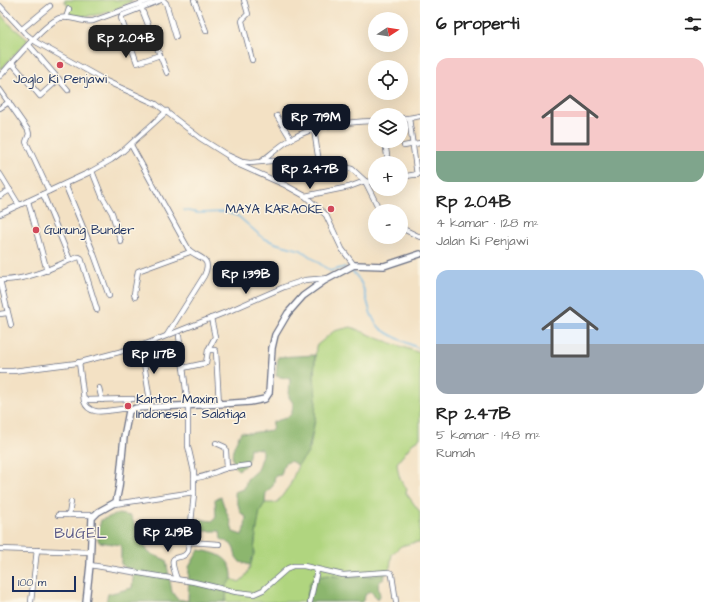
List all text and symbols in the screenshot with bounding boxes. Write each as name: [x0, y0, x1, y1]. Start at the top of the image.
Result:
north arrow: [368, 12, 408, 52]
map controls: [368, 12, 408, 244]
text: 6 properti: [436, 12, 519, 36]
icon: filters: [682, 13, 704, 35]
pin: Rp 2.04B: [85, 25, 167, 59]
text: Rp 2.04B: [97, 29, 155, 47]
marker: Joglo Ki Penjawi: [55, 60, 65, 70]
button: locate: [368, 60, 408, 100]
place label: Joglo Ki Penjawi: [13, 70, 107, 89]
icon: home: [534, 84, 606, 156]
pin: Rp 719M: [279, 104, 353, 138]
text: Rp 719M: [291, 108, 341, 126]
button: layers: [368, 108, 408, 148]
pin: Rp 2.47B: [269, 156, 351, 190]
button: +: [368, 156, 408, 196]
text: Rp 2.47B: [281, 160, 339, 178]
text: Rp 2.04B: [436, 190, 511, 214]
place label: MAYA KARAOKE: [225, 200, 323, 218]
marker: MAYA KARAOKE: [326, 204, 336, 214]
button: −: [368, 204, 408, 244]
text: 4 kamar · 128 m²: [436, 214, 539, 232]
place label: Gunung Bunder: [44, 221, 134, 240]
marker: Gunung Bunder: [31, 225, 41, 235]
text: Jalan Ki Penjawi: [436, 232, 528, 250]
pin: Rp 1.39B: [205, 261, 287, 295]
text: Rp 1.39B: [222, 265, 270, 283]
icon: home: [534, 296, 606, 368]
pin: Rp 1.17B: [113, 341, 195, 375]
text: Rp 1.17B: [132, 345, 176, 363]
place label: Kantor Maxim Indonesia - Salatiga: [136, 390, 246, 424]
marker: Kantor Maxim Indonesia - Salatiga: [123, 401, 133, 411]
text: Rp 2.47B: [436, 402, 511, 426]
text: 5 kamar · 148 m²: [436, 426, 540, 444]
text: Rumah: [436, 444, 475, 462]
pin: Rp 2.19B: [127, 519, 209, 553]
district label: BUGEL: [54, 523, 108, 544]
text: Rp 2.19B: [143, 523, 193, 541]
scale bar: [12, 574, 76, 593]
text: 100 m: [18, 575, 46, 590]

